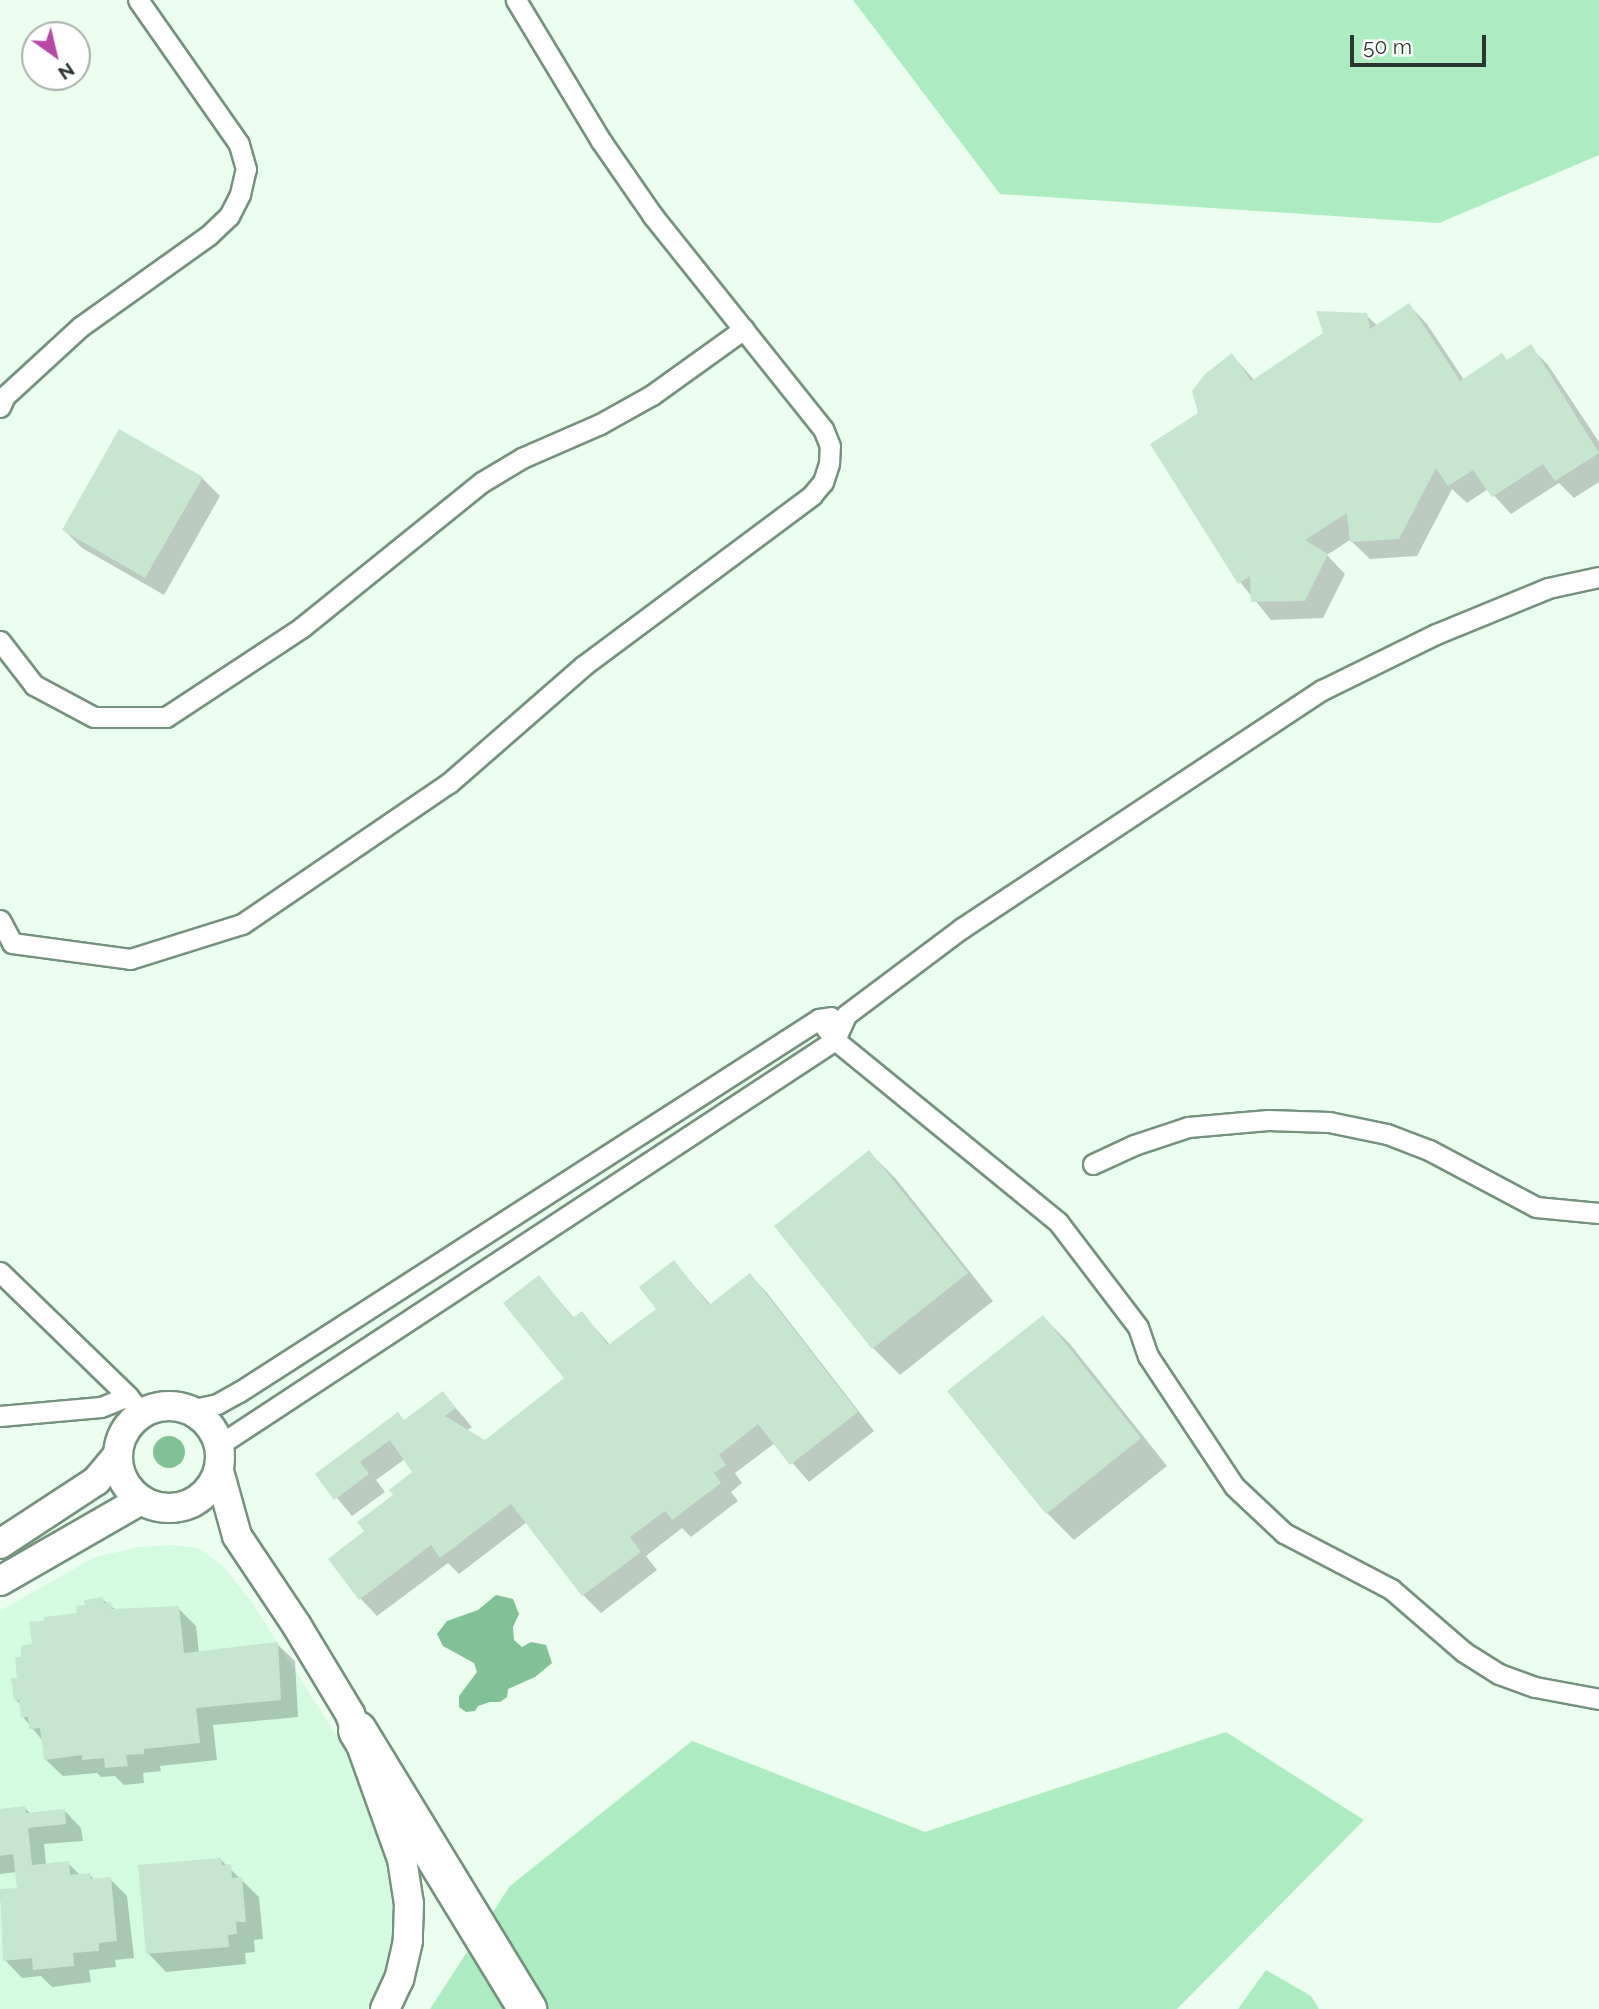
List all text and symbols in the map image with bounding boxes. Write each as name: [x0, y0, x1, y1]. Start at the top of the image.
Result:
north arrow: [21, 21, 91, 91]
scale bar: [1354, 21, 1490, 65]
text: 50 m: [1363, 34, 1412, 59]
text: N: [54, 59, 79, 85]

